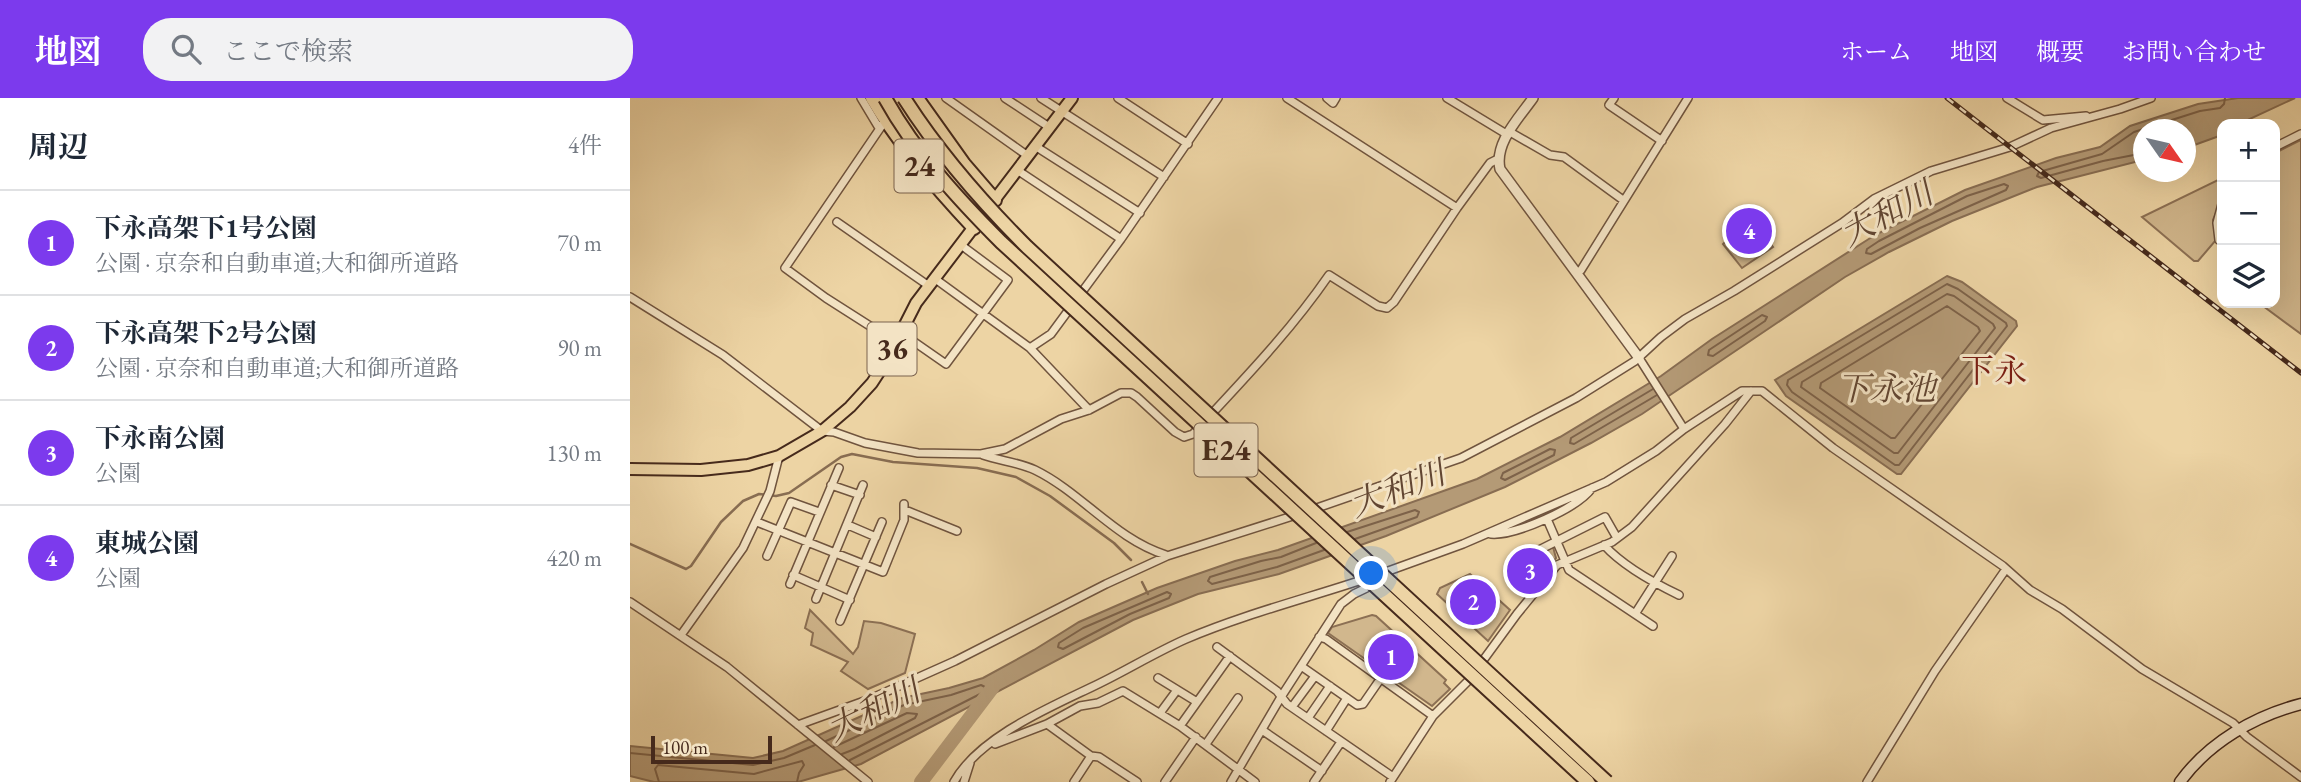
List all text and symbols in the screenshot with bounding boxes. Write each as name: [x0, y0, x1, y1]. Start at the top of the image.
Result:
search box: [143, 18, 633, 81]
text: 地図: [35, 30, 101, 73]
icon: search: [167, 30, 205, 68]
text: ここで検索: [223, 34, 353, 68]
text: ホーム: [1840, 36, 1912, 67]
text: 地図: [1950, 36, 1998, 67]
text: 概要: [2036, 36, 2084, 67]
text: お問い合わせ: [2122, 36, 2266, 67]
north arrow: [2133, 119, 2196, 182]
map controls: [2217, 119, 2280, 308]
button: +: [2217, 119, 2280, 182]
text: 周辺: [28, 127, 88, 166]
text: 4件: [568, 130, 602, 160]
road number: 24: [894, 139, 944, 192]
water label: 大和川: [1832, 170, 1943, 256]
button: −: [2217, 182, 2280, 245]
pin: 4: [1726, 205, 1772, 257]
text: 下永高架下1号公園: [95, 211, 317, 245]
text: 1: [45, 228, 57, 258]
text: 70 m: [557, 228, 602, 258]
button: layers: [2217, 245, 2280, 308]
text: 公園 · 京奈和自動車道;大和御所道路: [95, 248, 459, 278]
text: 下永高架下2号公園: [95, 316, 317, 350]
road number: 36: [868, 322, 916, 376]
text: 2: [45, 333, 57, 363]
text: 90 m: [557, 333, 602, 363]
district label: 下永: [1961, 349, 2027, 392]
text: 公園 · 京奈和自動車道;大和御所道路: [95, 353, 459, 383]
water label: 下永池: [1837, 367, 1939, 410]
text: 下永南公園: [95, 421, 225, 455]
road number: E24: [1194, 424, 1258, 476]
text: 3: [45, 438, 57, 468]
text: 130 m: [546, 438, 602, 468]
water label: 大和川: [1343, 450, 1454, 526]
text: 公園: [95, 458, 141, 488]
text: 東城公園: [95, 526, 199, 560]
text: 4: [45, 543, 57, 573]
text: 420 m: [546, 543, 602, 573]
pin: 3: [1507, 545, 1553, 597]
your location: [1354, 556, 1388, 590]
text: 公園: [95, 563, 141, 593]
pin: 2: [1450, 576, 1496, 628]
pin: 1: [1368, 631, 1414, 683]
water label: 大和川: [819, 667, 930, 750]
scale bar: [651, 733, 772, 765]
text: 100 m: [662, 735, 708, 760]

